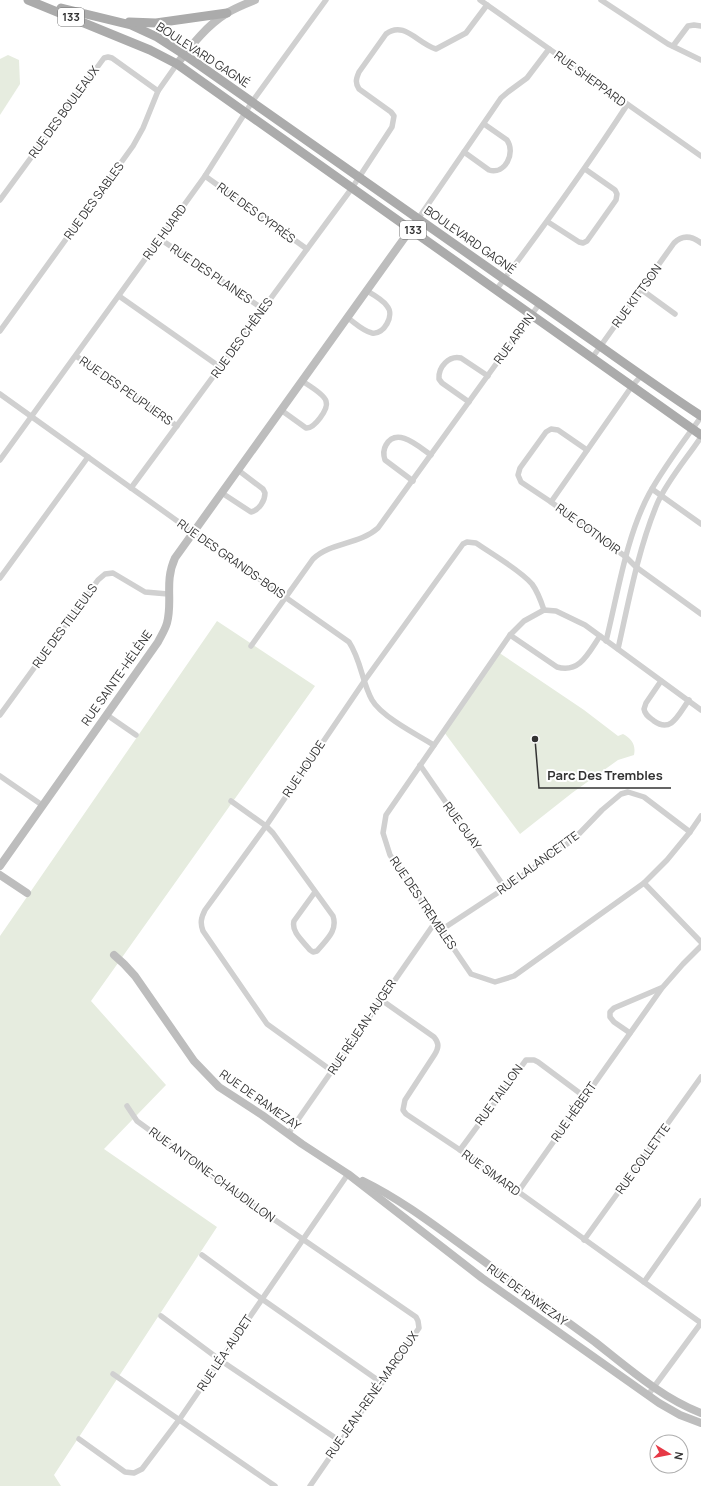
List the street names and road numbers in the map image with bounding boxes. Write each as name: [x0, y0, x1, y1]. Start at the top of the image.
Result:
road number: 133: [58, 8, 84, 26]
street label: BOULEVARD GAGNÉ: [153, 18, 254, 91]
street label: RUE SHEPPARD: [551, 47, 630, 110]
street label: RUE DES BOULEAUX: [24, 62, 103, 161]
street label: RUE DES SABLES: [60, 158, 128, 243]
street label: RUE DES CYPRÈS: [214, 178, 299, 247]
street label: RUE HUARD: [139, 201, 191, 263]
street label: BOULEVARD GAGNÉ: [421, 201, 520, 278]
road number: 133: [400, 221, 426, 239]
street label: RUE DES PLAINES: [167, 240, 256, 307]
street label: RUE KITTSON: [608, 261, 665, 331]
street label: RUE DES CHÊNES: [207, 294, 277, 381]
street label: RUE ARPIN: [489, 310, 538, 367]
street label: RUE DES PEUPLIERS: [76, 352, 176, 429]
street label: RUE COTNOIR: [552, 499, 625, 558]
street label: RUE DES GRANDS-BOIS: [174, 515, 289, 602]
street label: RUE DES TILLEULS: [28, 580, 101, 671]
street label: RUE SAINTE-HÉLÈNE: [77, 626, 156, 729]
street label: RUE HOUDE: [278, 737, 329, 801]
street label: RUE GUAY: [439, 798, 486, 853]
street label: RUE LALANCETTE: [493, 827, 583, 898]
street label: RUE DES TREMBLES: [386, 853, 461, 953]
street label: RUE RÉJEAN-AUGER: [323, 975, 400, 1078]
street label: RUE TAILLON: [471, 1061, 526, 1129]
street label: RUE DE RAMEZAY: [216, 1065, 305, 1134]
street label: RUE HÉBERT: [547, 1078, 601, 1145]
street label: RUE COLLETTE: [611, 1120, 674, 1197]
street label: RUE ANTOINE-CHAUDILLON: [146, 1123, 279, 1226]
street label: RUE SIMARD: [458, 1146, 524, 1200]
street label: RUE DE RAMEZAY: [484, 1260, 571, 1330]
street label: RUE LÉA-AUDET: [193, 1311, 257, 1394]
street label: RUE JEAN-RENÉ-MARCOUX: [321, 1327, 422, 1461]

